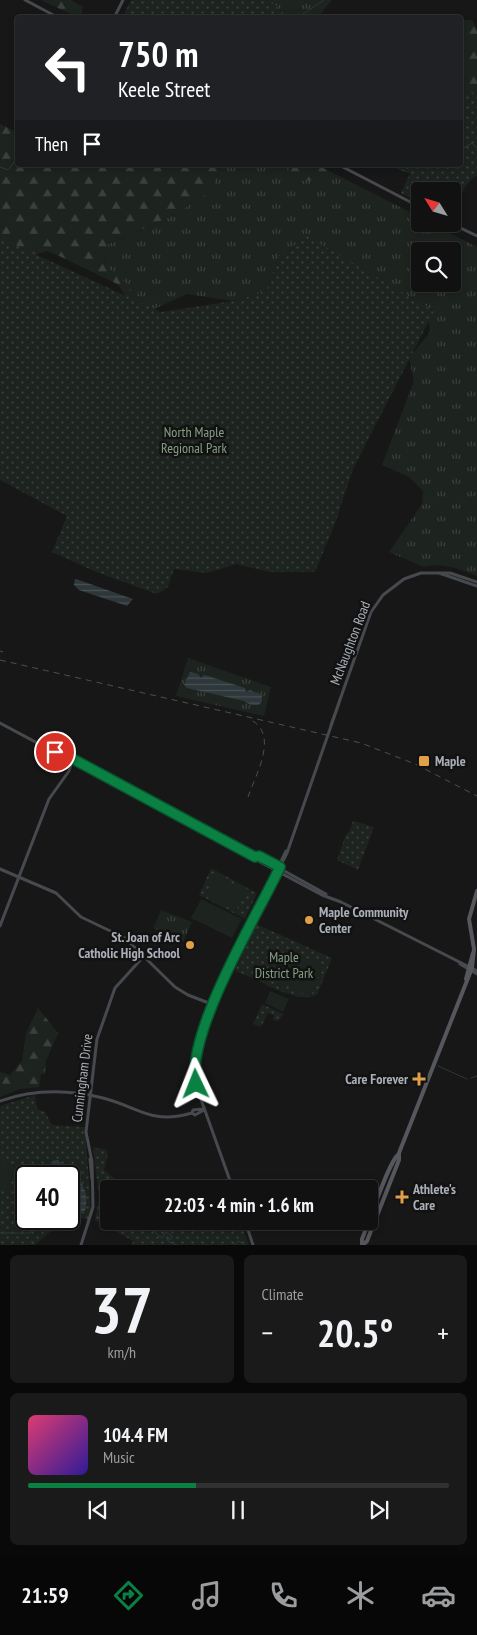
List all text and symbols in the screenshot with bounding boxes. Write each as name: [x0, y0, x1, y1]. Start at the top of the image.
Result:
text: 750 m: [118, 31, 199, 77]
icon: left: [35, 35, 100, 100]
text: Keele Street: [118, 75, 210, 103]
icon: arrive: [78, 130, 106, 158]
text: Then: [35, 132, 68, 156]
north arrow: [411, 182, 461, 232]
map controls: [411, 182, 461, 292]
button: search: [411, 242, 461, 292]
park label: North Maple Regional Park: [161, 423, 227, 457]
street label: McNaughton Road: [326, 599, 374, 687]
pin: [34, 731, 76, 773]
icon: arrive: [41, 738, 69, 766]
place label: Maple: [435, 752, 466, 770]
marker: Maple: [417, 754, 431, 768]
place label: Maple Community Center: [319, 903, 409, 937]
marker: Maple Community Center: [303, 914, 315, 926]
place label: St. Joan of Arc Catholic High School: [78, 928, 181, 962]
marker: St. Joan of Arc Catholic High School: [184, 939, 196, 951]
park label: Maple District Park: [255, 948, 314, 982]
street label: Cunningham Drive: [68, 1032, 96, 1123]
position arrow: [169, 1057, 221, 1109]
place label: Care Forever: [345, 1070, 409, 1088]
marker: Care Forever: [412, 1072, 426, 1086]
speed limit sign: 40: [15, 1165, 80, 1230]
place label: Athlete's Care: [412, 1180, 456, 1214]
marker: Athlete's Care: [395, 1190, 409, 1204]
text: 22:03 · 4 min · 1.6 km: [164, 1193, 314, 1217]
text: 37: [91, 1267, 153, 1351]
text: Climate: [262, 1284, 304, 1304]
text: 20.5°: [317, 1308, 393, 1357]
text: −: [262, 1314, 273, 1351]
text: +: [437, 1314, 449, 1351]
text: km/h: [108, 1342, 136, 1362]
text: 104.4 FM: [103, 1423, 168, 1447]
text: Music: [103, 1447, 135, 1467]
icon: previous: [84, 1496, 112, 1524]
icon: pause: [224, 1496, 252, 1524]
icon: next: [365, 1496, 393, 1524]
icon: directions: [111, 1578, 146, 1613]
icon: music: [189, 1578, 224, 1613]
icon: phone: [266, 1578, 301, 1613]
icon: climate: [343, 1578, 378, 1613]
icon: car: [421, 1578, 456, 1613]
text: 21:59: [21, 1581, 69, 1609]

